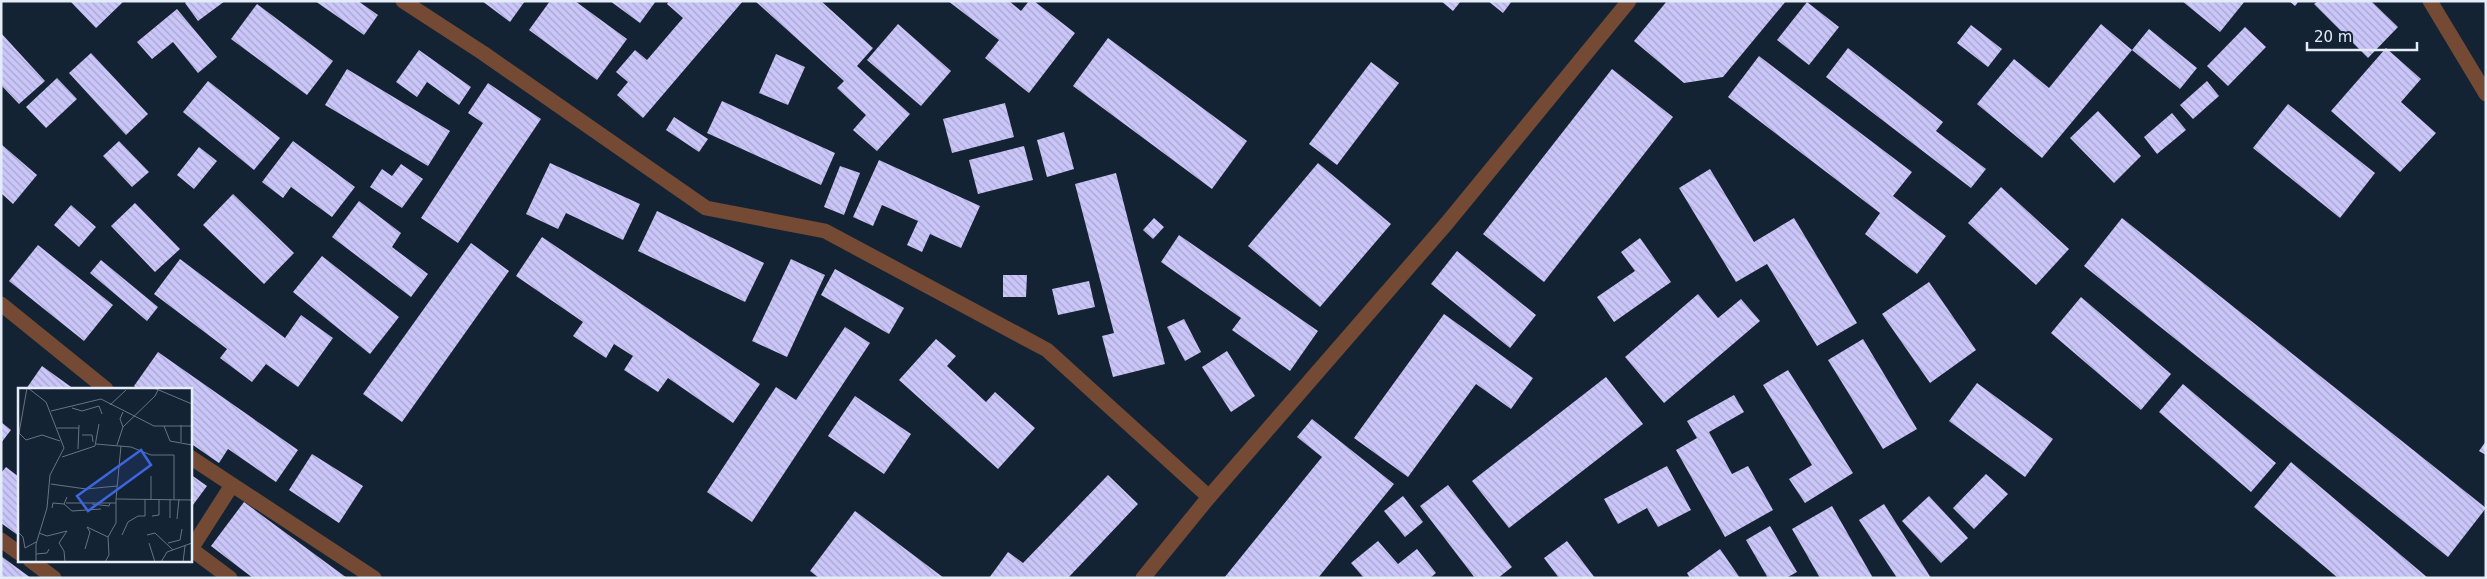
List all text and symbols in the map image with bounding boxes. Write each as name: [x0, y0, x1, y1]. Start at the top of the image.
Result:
scale bar: [2307, 20, 2417, 52]
text: 20 m: [2314, 28, 2352, 46]
inset map: [18, 388, 191, 562]

